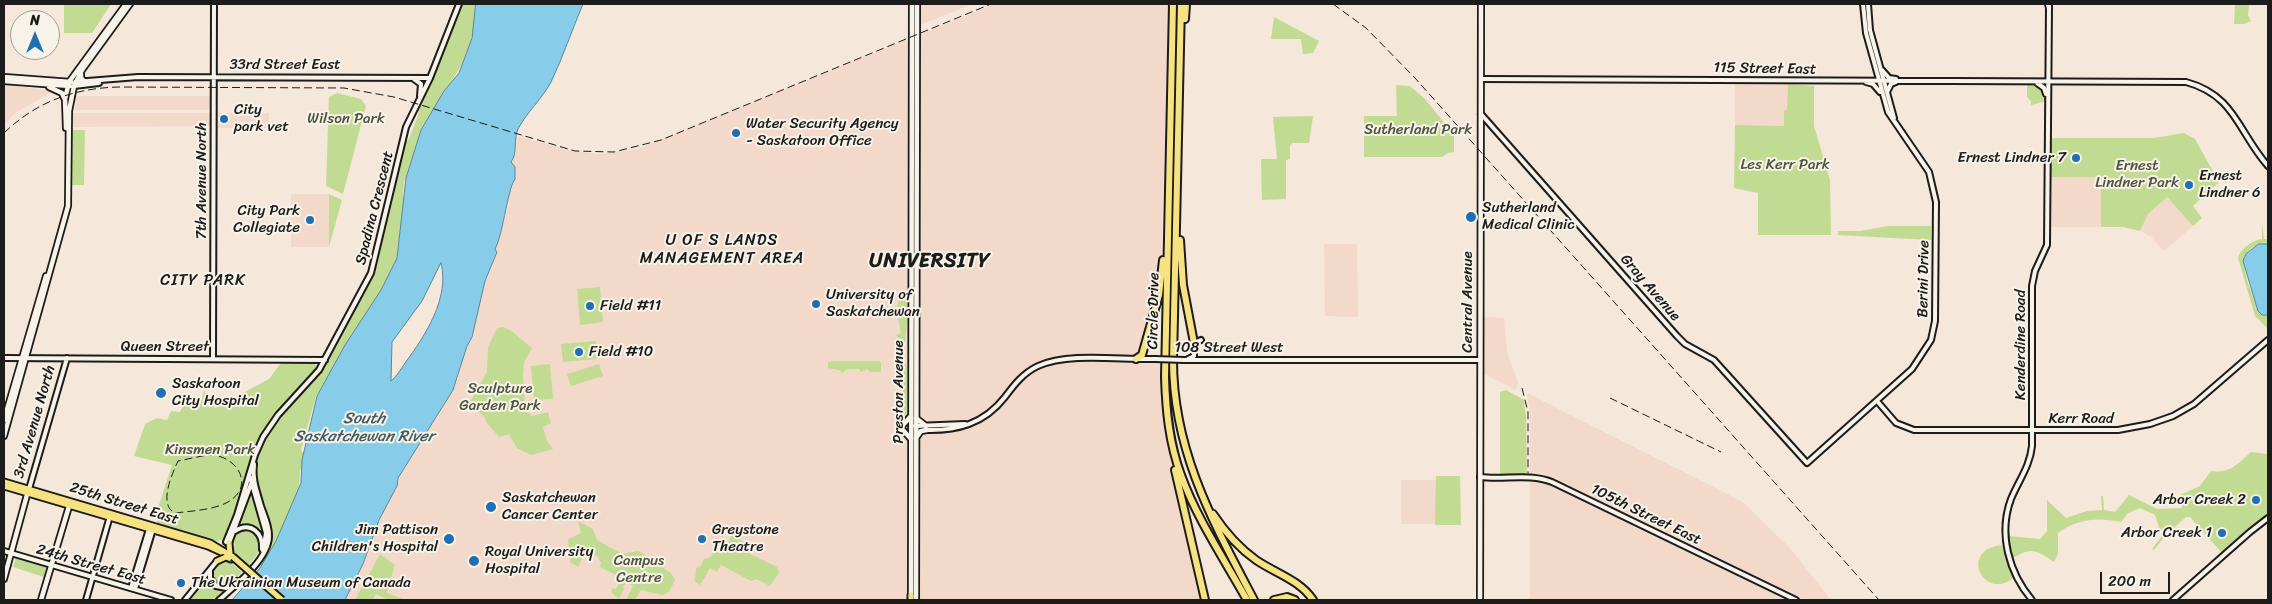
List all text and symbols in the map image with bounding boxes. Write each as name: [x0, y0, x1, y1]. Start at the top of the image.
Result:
text: N: [30, 8, 40, 33]
north arrow: [10, 10, 60, 60]
street label: 33rd Street East: [229, 56, 341, 74]
street label: 115 Street East: [1713, 59, 1817, 79]
place label: City park vet: [234, 101, 289, 136]
park label: Wilson Park: [307, 110, 385, 128]
marker: City park vet: [218, 113, 230, 125]
place label: Water Security Agency - Saskatoon Office: [746, 115, 899, 150]
park label: Sutherland Park: [1364, 121, 1472, 139]
street label: 7th Avenue North: [193, 122, 211, 240]
marker: Water Security Agency - Saskatoon Office: [730, 127, 742, 139]
street label: Spadina Crescent: [352, 149, 398, 267]
place label: Ernest Lindner 7: [1958, 149, 2066, 167]
marker: Ernest Lindner 7: [2070, 152, 2082, 164]
park label: Les Kerr Park: [1740, 156, 1830, 174]
park label: Ernest Lindner Park: [2095, 157, 2179, 192]
place label: Ernest Lindner 6: [2199, 167, 2260, 202]
marker: Ernest Lindner 6: [2183, 179, 2195, 191]
place label: Sutherland Medical Clinic: [1482, 199, 1575, 234]
place label: City Park Collegiate: [233, 202, 300, 237]
marker: Sutherland Medical Clinic: [1464, 210, 1478, 224]
marker: City Park Collegiate: [304, 214, 316, 226]
district label: U OF S LANDS MANAGEMENT AREA: [638, 231, 806, 269]
street label: Berini Drive: [1914, 240, 1934, 318]
district label: UNIVERSITY: [869, 250, 991, 274]
street label: Central Avenue: [1459, 251, 1477, 353]
street label: Gray Avenue: [1616, 251, 1684, 325]
district label: CITY PARK: [159, 271, 247, 291]
street label: Circle Drive: [1144, 272, 1164, 350]
place label: University of Saskatchewan: [826, 286, 920, 321]
street label: Kenderdine Road: [2012, 290, 2030, 400]
place label: Field #11: [600, 297, 661, 315]
marker: University of Saskatchewan: [810, 298, 822, 310]
marker: Field #11: [584, 300, 596, 312]
street label: Queen Street: [121, 338, 209, 356]
street label: 108 Street West: [1174, 339, 1284, 357]
street label: Preston Avenue: [890, 340, 908, 444]
place label: Field #10: [589, 343, 653, 361]
marker: Field #10: [573, 346, 585, 358]
street label: 3rd Avenue North: [10, 364, 60, 480]
place label: Saskatoon City Hospital: [172, 375, 259, 410]
park label: Sculpture Garden Park: [459, 380, 541, 415]
marker: Saskatoon City Hospital: [154, 386, 168, 400]
water label: South Saskatchewan River: [294, 409, 434, 447]
street label: Kerr Road: [2048, 410, 2114, 428]
park label: Kinsmen Park: [165, 441, 255, 459]
street label: 25th Street East: [67, 479, 181, 529]
street label: 105th Street East: [1588, 481, 1704, 549]
place label: Saskatchewan Cancer Center: [502, 489, 598, 524]
place label: Arbor Creek 2: [2153, 491, 2246, 509]
marker: Arbor Creek 2: [2250, 494, 2262, 506]
marker: Saskatchewan Cancer Center: [484, 500, 498, 514]
place label: Jim Pattison Children's Hospital: [312, 521, 438, 556]
place label: Greystone Theatre: [712, 521, 779, 556]
place label: Arbor Creek 1: [2121, 524, 2212, 542]
marker: Arbor Creek 1: [2216, 527, 2228, 539]
marker: Jim Pattison Children's Hospital: [442, 532, 456, 546]
marker: Greystone Theatre: [696, 533, 708, 545]
street label: 24th Street East: [34, 541, 148, 589]
place label: Royal University Hospital: [485, 543, 593, 578]
park label: Campus Centre: [614, 552, 664, 587]
marker: Royal University Hospital: [467, 554, 481, 568]
scale bar: [2102, 562, 2172, 594]
text: 200 m: [2108, 568, 2151, 594]
place label: The Ukrainian Museum of Canada: [191, 574, 411, 592]
marker: The Ukrainian Museum of Canada: [175, 577, 187, 589]

